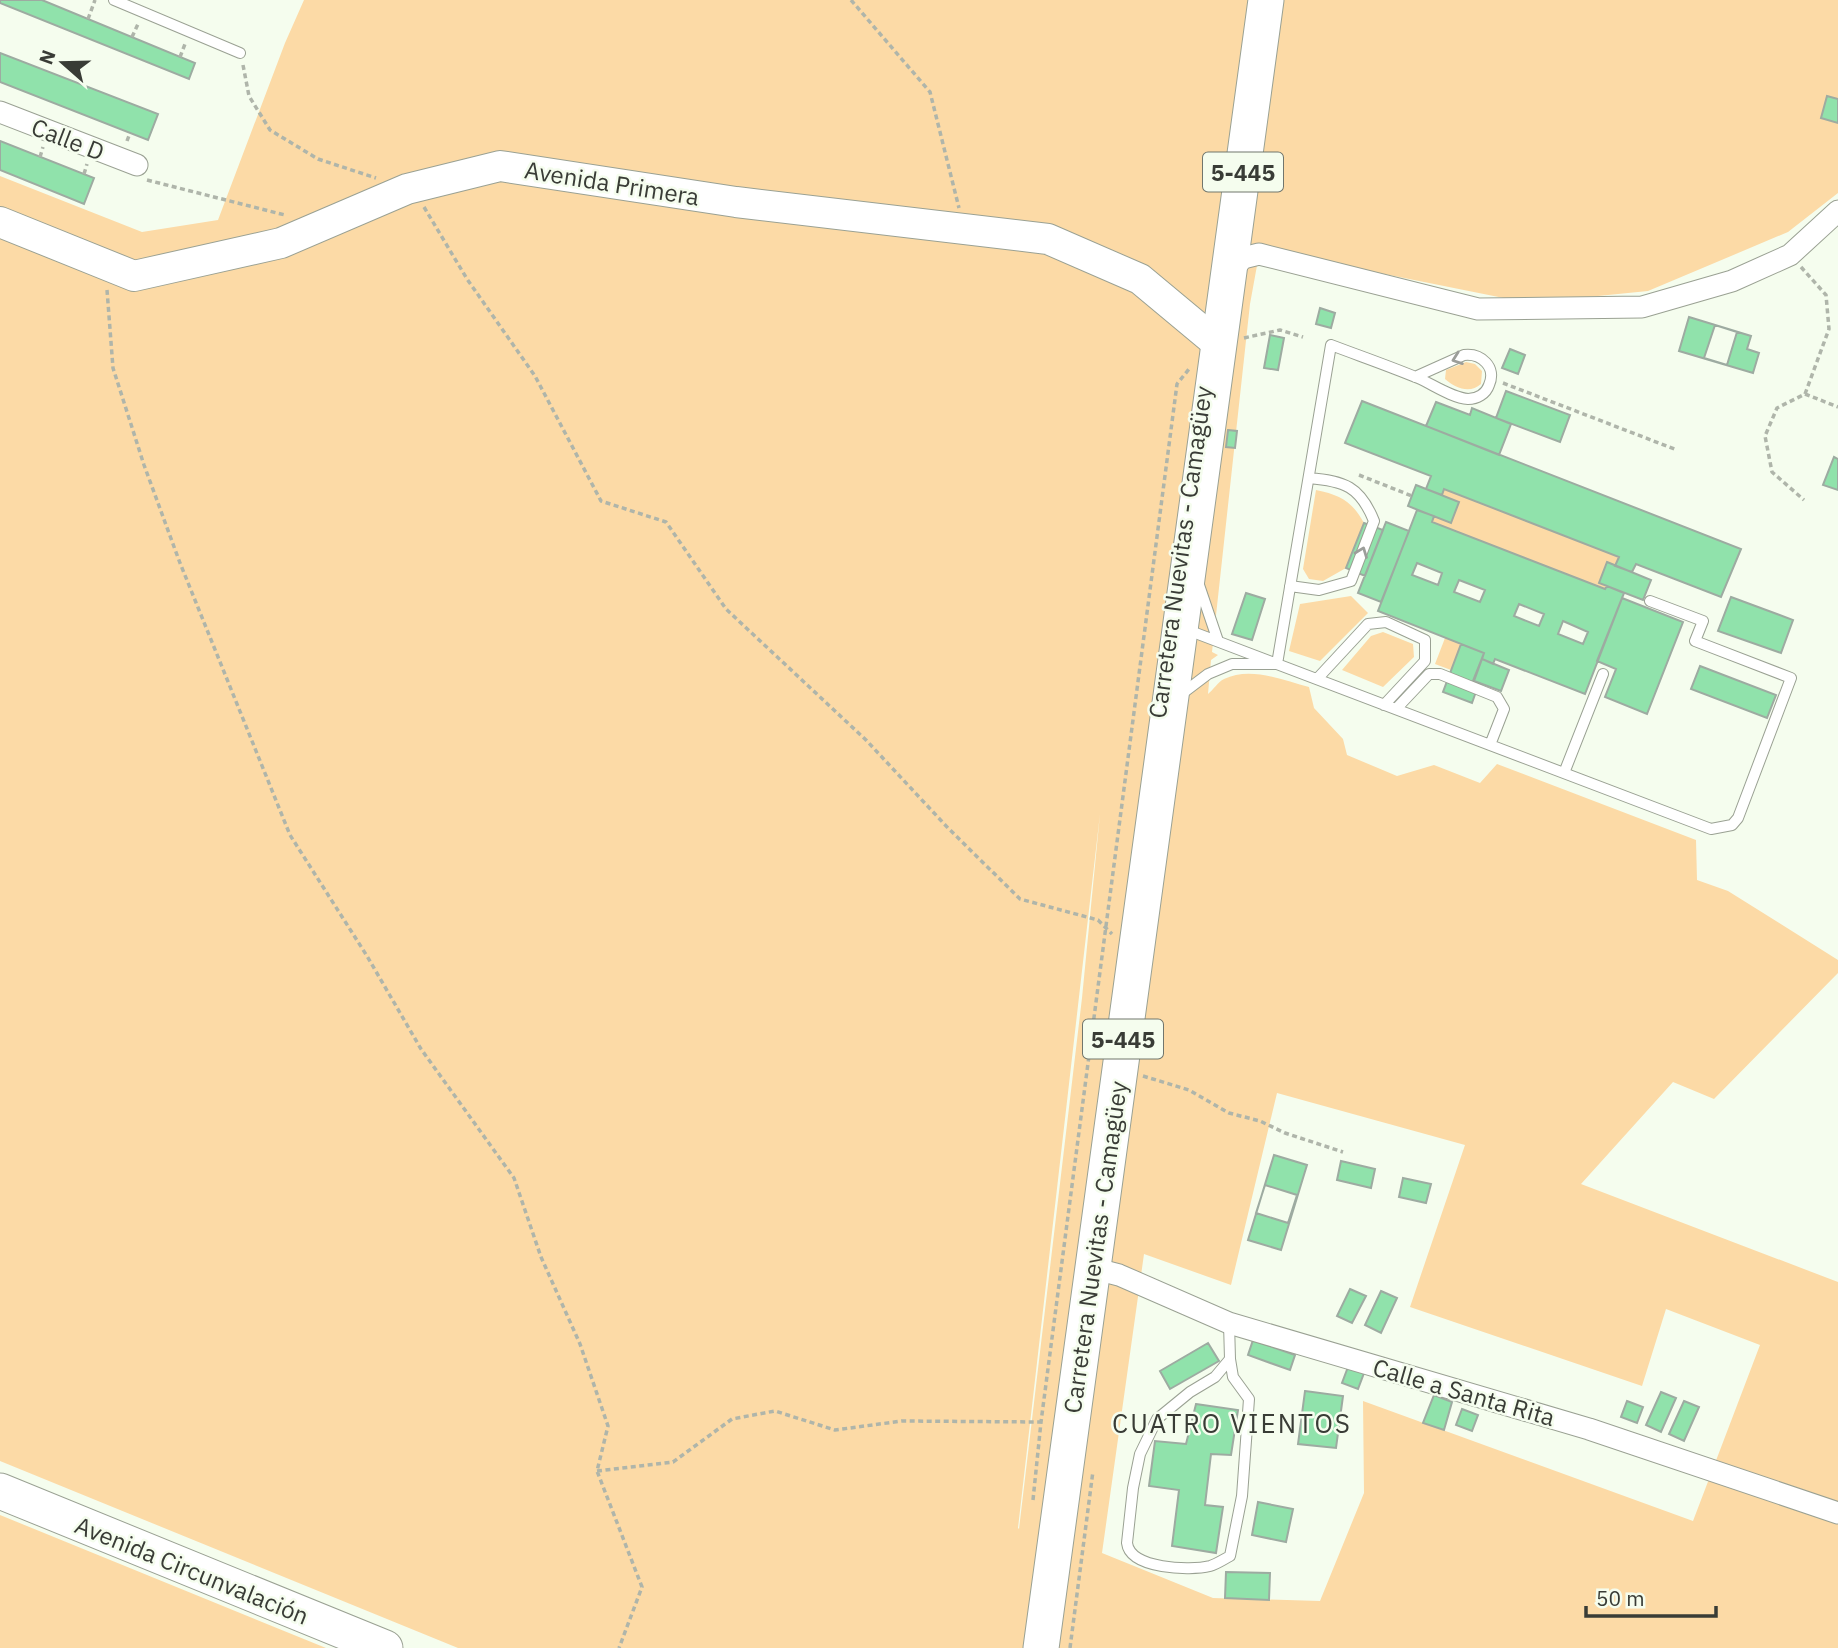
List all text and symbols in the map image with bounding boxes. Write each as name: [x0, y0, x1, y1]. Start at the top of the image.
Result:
north arrow: [28, 28, 98, 98]
text: N: [33, 47, 61, 68]
street label: Calle D: [27, 111, 109, 167]
street label: Avenida Primera: [522, 153, 702, 213]
road number: 5-445: [1203, 153, 1283, 192]
one-way arrow: [1451, 351, 1464, 365]
street label: Carretera Nuevitas - Camagüey: [1141, 384, 1219, 720]
one-way arrow: [1354, 547, 1368, 559]
road number: 5-445: [1083, 1020, 1163, 1058]
street label: Carretera Nuevitas - Camagüey: [1056, 1079, 1134, 1415]
street label: Calle a Santa Rita: [1369, 1351, 1559, 1433]
district label: CUATRO VIENTOS: [1112, 1406, 1352, 1440]
street label: Avenida Circunvalación: [70, 1508, 314, 1632]
scale bar: [1586, 1574, 1716, 1618]
text: 50 m: [1596, 1584, 1645, 1612]

